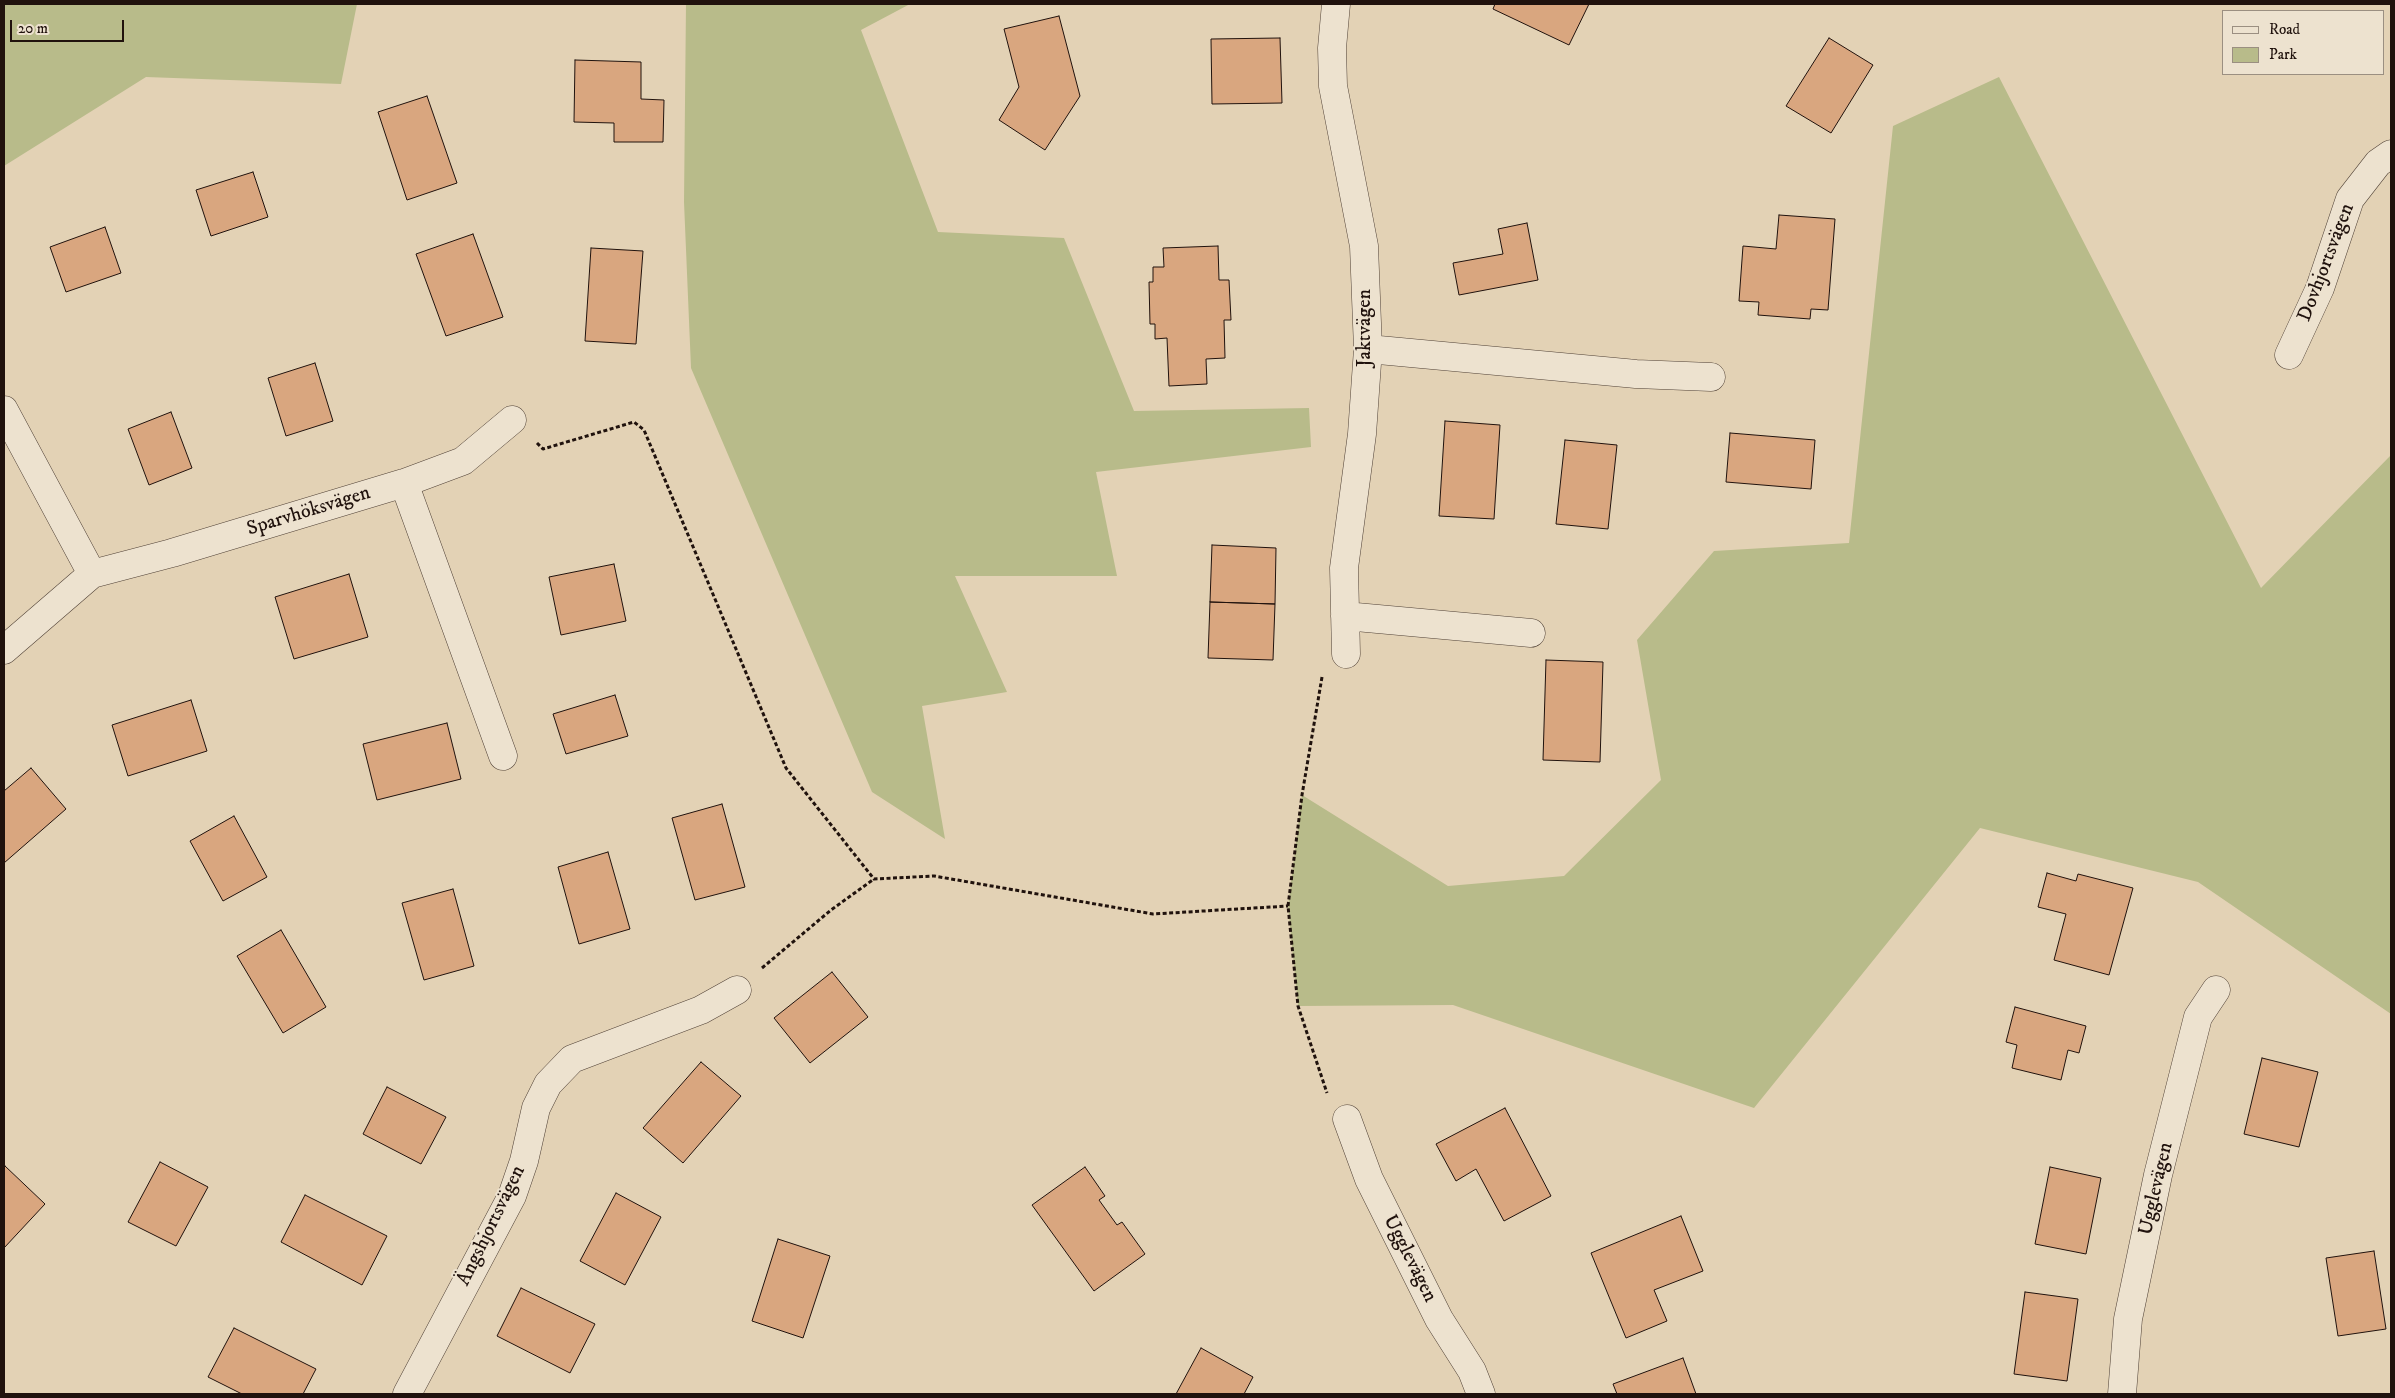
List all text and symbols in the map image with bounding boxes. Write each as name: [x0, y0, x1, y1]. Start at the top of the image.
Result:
scale bar: [12, 10, 126, 42]
legend: [2222, 10, 2385, 75]
text: 20 m: [18, 19, 48, 38]
text: Road: [2269, 20, 2300, 39]
text: Park: [2269, 45, 2297, 64]
street label: Dovhjortsvägen: [2293, 201, 2361, 325]
street label: Jaktvägen: [1354, 289, 1378, 367]
street label: Sparvhöksvägen: [244, 482, 374, 542]
street label: Ugglevägen: [2135, 1140, 2179, 1238]
street label: Ängshjortsvägen: [453, 1162, 531, 1290]
street label: Ugglevägen: [1377, 1211, 1441, 1307]

